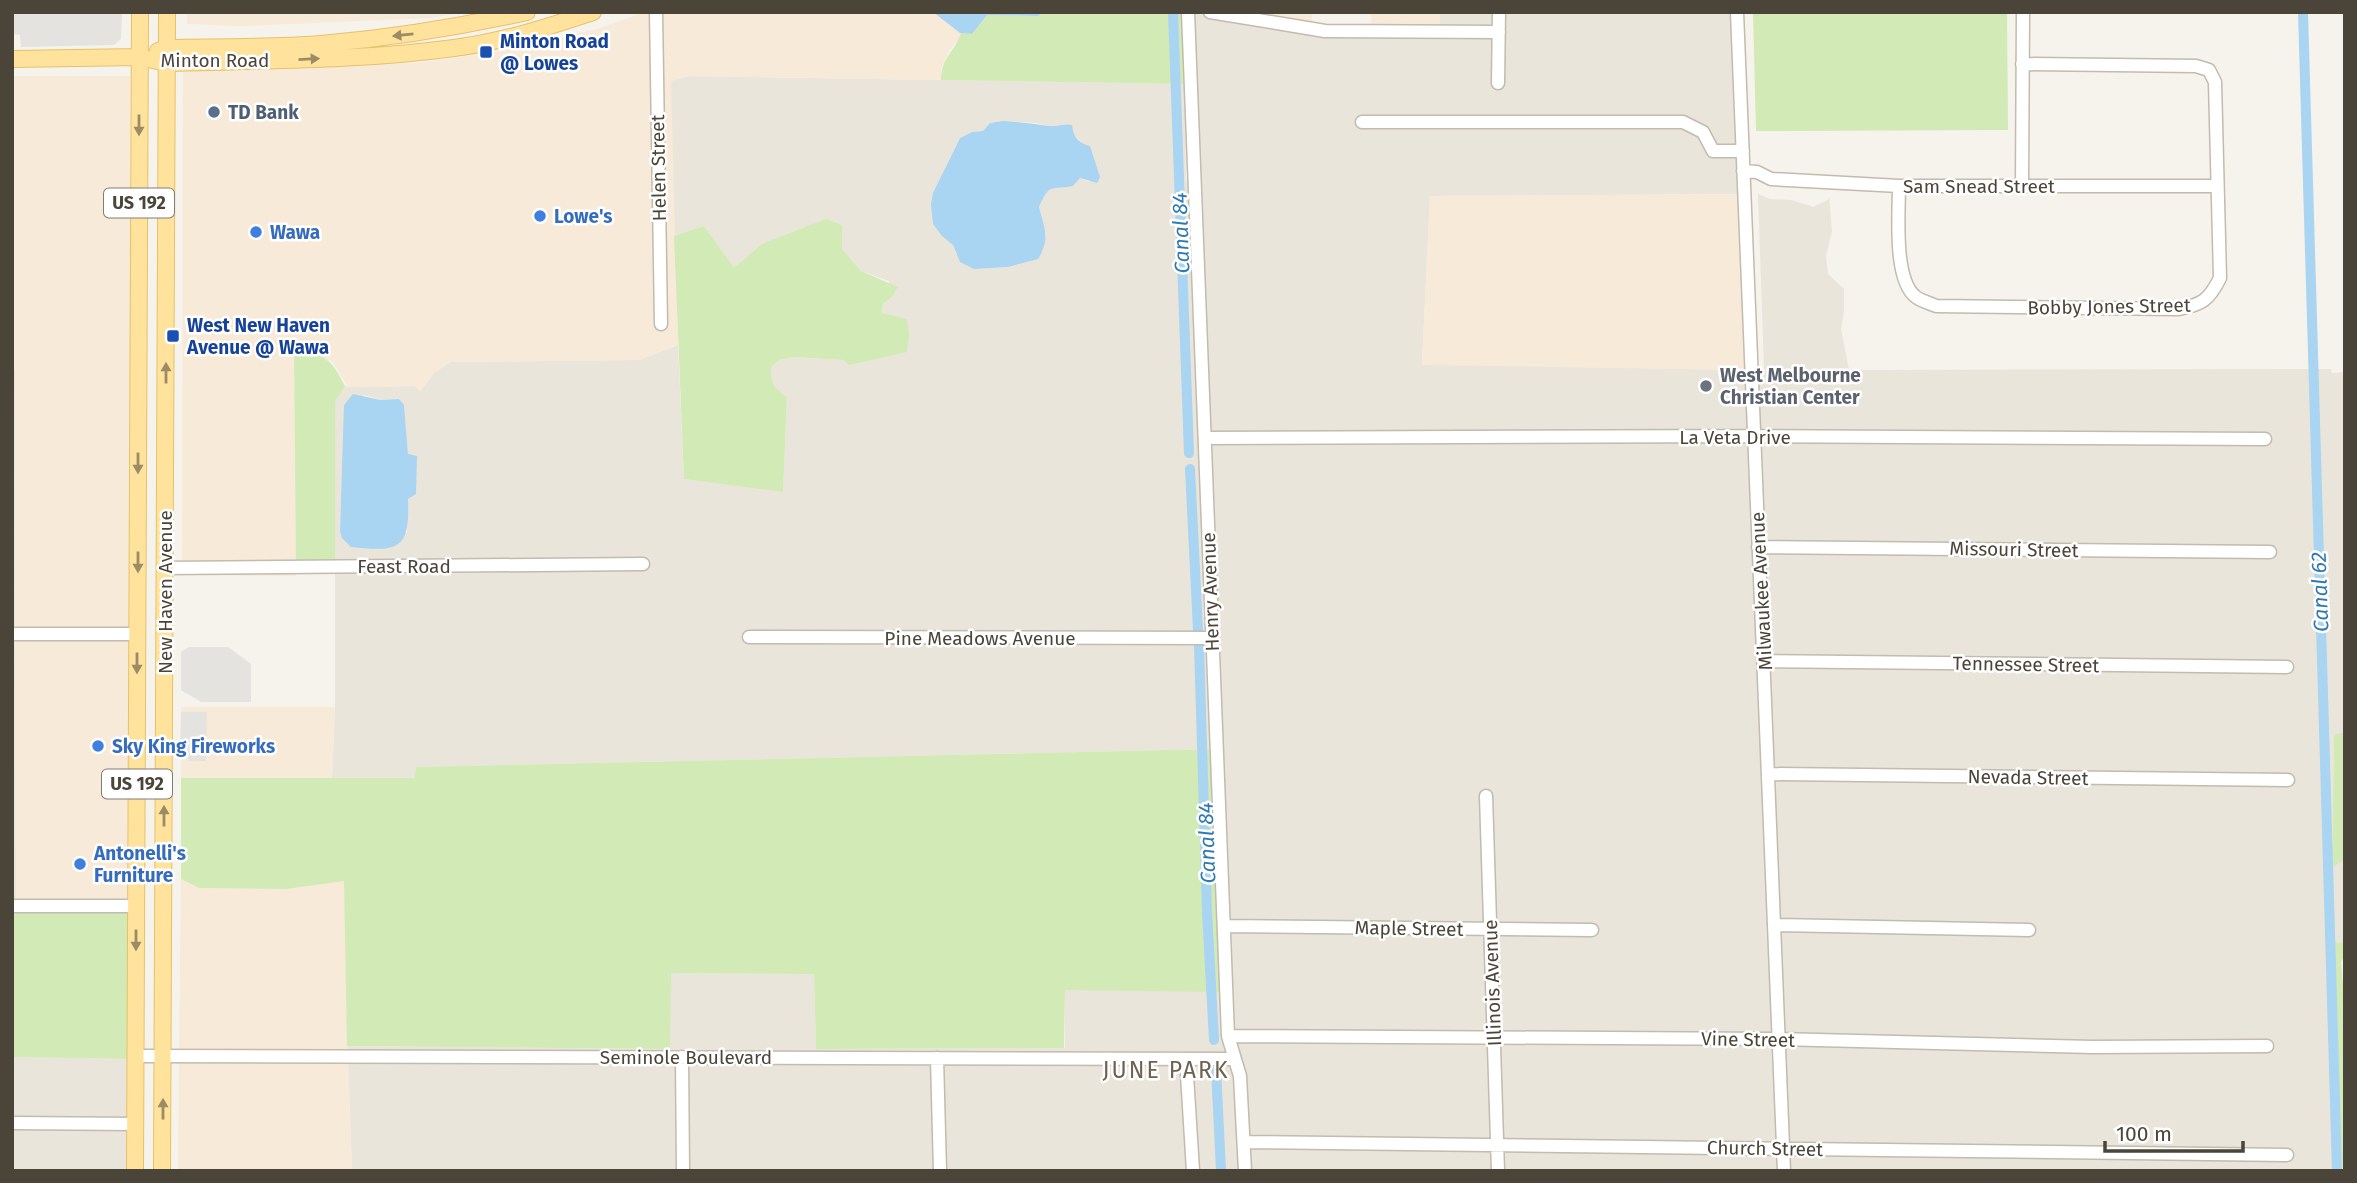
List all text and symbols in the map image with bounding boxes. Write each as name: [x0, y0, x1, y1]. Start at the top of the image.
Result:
one-way arrow: [392, 29, 414, 40]
place label: Minton Road @ Lowes: [500, 30, 609, 75]
marker: Minton Road @ Lowes: [478, 44, 494, 60]
street label: Minton Road: [161, 49, 269, 72]
one-way arrow: [298, 53, 320, 64]
place label: TD Bank: [228, 101, 299, 124]
marker: TD Bank: [206, 104, 222, 120]
one-way arrow: [133, 114, 145, 136]
street label: Helen Street: [646, 114, 671, 222]
street label: Sam Snead Street: [1903, 175, 2055, 198]
road number: US 192: [104, 188, 174, 218]
water label: Canal 84: [1167, 192, 1195, 274]
place label: Lowe's: [554, 205, 612, 228]
marker: Lowe's: [532, 208, 548, 224]
place label: Wawa: [270, 221, 320, 244]
marker: Wawa: [248, 224, 264, 240]
street label: Bobby Jones Street: [2027, 294, 2191, 319]
place label: West New Haven Avenue @ Wawa: [186, 314, 330, 359]
marker: West New Haven Avenue @ Wawa: [165, 328, 181, 344]
one-way arrow: [160, 361, 172, 383]
place label: West Melbourne Christian Center: [1720, 364, 1861, 409]
marker: West Melbourne Christian Center: [1698, 378, 1714, 394]
street label: La Veta Drive: [1679, 426, 1791, 449]
one-way arrow: [132, 452, 144, 474]
street label: New Haven Avenue: [154, 510, 177, 674]
street label: Milwaukee Avenue: [1746, 511, 1777, 671]
street label: Henry Avenue: [1197, 532, 1224, 652]
street label: Missouri Street: [1949, 537, 2079, 562]
one-way arrow: [132, 551, 144, 573]
water label: Canal 62: [2306, 552, 2334, 632]
street label: Feast Road: [357, 555, 451, 578]
street label: Pine Meadows Avenue: [884, 627, 1076, 650]
street label: Tennessee Street: [1952, 652, 2100, 677]
one-way arrow: [131, 653, 143, 675]
place label: Sky King Fireworks: [112, 735, 275, 758]
marker: Sky King Fireworks: [90, 738, 106, 754]
street label: Nevada Street: [1967, 765, 2089, 790]
road number: US 192: [102, 770, 172, 798]
water label: Canal 84: [1193, 802, 1221, 884]
one-way arrow: [158, 805, 170, 827]
place label: Antonelli's Furniture: [93, 842, 186, 887]
marker: Antonelli's Furniture: [72, 856, 88, 872]
street label: Maple Street: [1354, 916, 1464, 941]
street label: Illinois Avenue: [1479, 919, 1506, 1047]
one-way arrow: [130, 929, 142, 951]
street label: Vine Street: [1701, 1027, 1795, 1052]
street label: Seminole Boulevard: [600, 1046, 772, 1069]
district label: JUNE PARK: [1103, 1056, 1229, 1084]
one-way arrow: [157, 1098, 169, 1120]
scale bar: [2105, 1110, 2243, 1154]
text: 100 m: [2116, 1121, 2172, 1147]
street label: Church Street: [1707, 1136, 1823, 1161]

